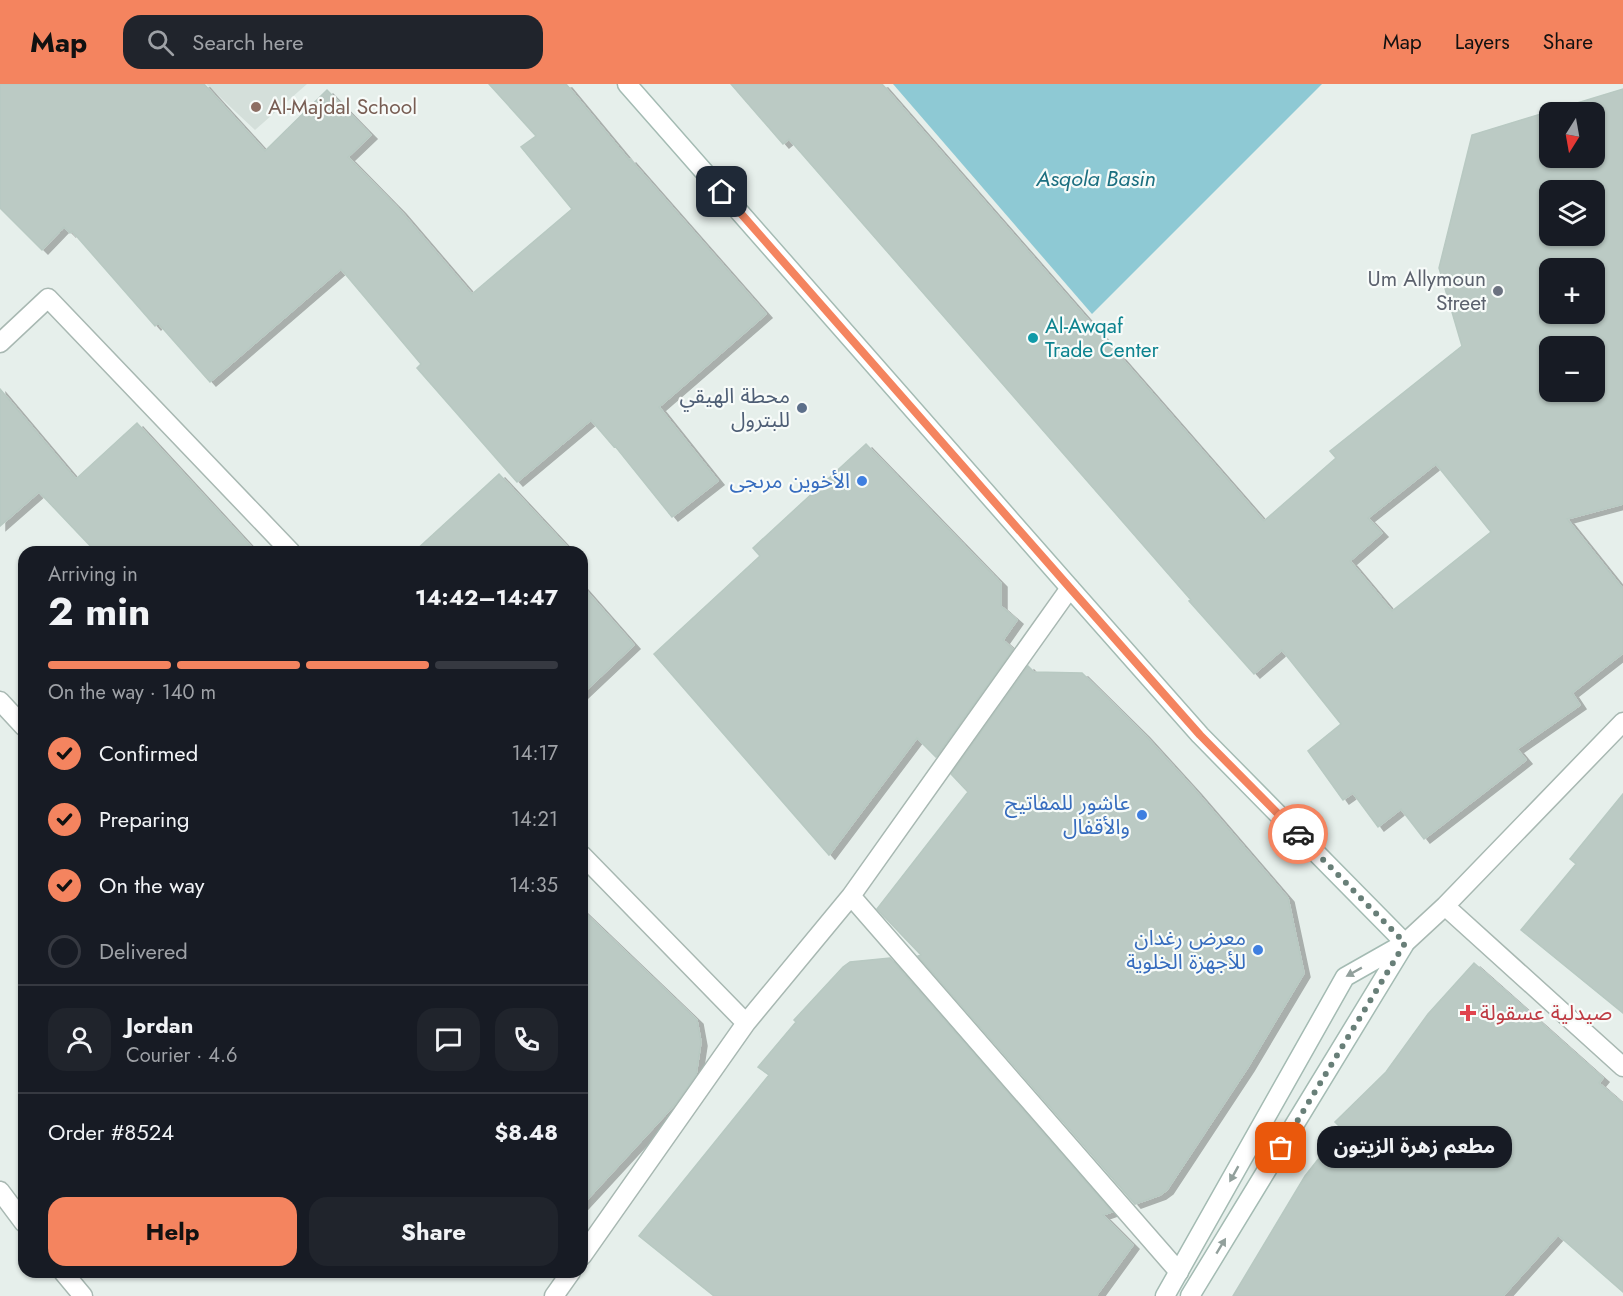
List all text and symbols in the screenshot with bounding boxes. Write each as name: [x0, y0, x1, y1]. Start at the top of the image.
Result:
search box: [123, 15, 543, 69]
text: Map: [30, 22, 87, 63]
icon: search: [144, 26, 177, 59]
text: Search here: [192, 26, 304, 58]
text: Map: [1383, 27, 1422, 57]
text: Layers: [1455, 27, 1510, 57]
text: Share: [1543, 27, 1593, 57]
place label: Al-Majdal School: [268, 92, 417, 122]
marker: Al-Majdal School: [249, 100, 263, 114]
north arrow: [1539, 102, 1605, 168]
map controls: [1539, 102, 1605, 402]
water label: Asqola Basin: [1035, 162, 1156, 194]
pin: [696, 166, 747, 217]
icon: home: [705, 175, 738, 208]
button: layers: [1539, 180, 1605, 246]
button: +: [1539, 258, 1605, 324]
place label: Um Allymoun Street: [1368, 264, 1486, 318]
marker: Um Allymoun Street: [1491, 284, 1505, 298]
place label: Al-Awqaf Trade Center: [1045, 311, 1160, 365]
marker: Al-Awqaf Trade Center: [1026, 331, 1040, 345]
button: −: [1539, 336, 1605, 402]
place label: محطة الهيقي للبترول: [679, 381, 790, 435]
marker: محطة الهيقي للبترول: [795, 401, 809, 415]
place label: الأخوين مرىجى: [729, 466, 850, 496]
marker: الأخوين مرىجى: [855, 474, 869, 488]
text: Arriving in: [48, 560, 138, 589]
text: 14:42–14:47: [415, 581, 558, 613]
text: 2 min: [48, 583, 150, 640]
text: On the way · 140 m: [48, 678, 216, 707]
icon: check: [48, 737, 81, 770]
text: Confirmed: [99, 737, 198, 769]
text: 14:17: [512, 739, 558, 768]
place label: عاشور للمفاتيح والأقفال: [1005, 788, 1130, 842]
icon: check: [48, 803, 81, 836]
text: Preparing: [99, 803, 190, 835]
courier: [1268, 804, 1328, 864]
text: 14:21: [511, 805, 558, 834]
marker: عاشور للمفاتيح والأقفال: [1135, 808, 1149, 822]
icon: car: [1282, 818, 1315, 851]
icon: check: [48, 869, 81, 902]
text: On the way: [99, 869, 204, 901]
text: 14:35: [509, 871, 558, 900]
place label: معرض رغدان للأجهزة الخلوية: [1126, 923, 1246, 977]
text: Delivered: [99, 935, 188, 967]
marker: معرض رغدان للأجهزة الخلوية: [1251, 943, 1265, 957]
one-way arrow: [1346, 966, 1362, 977]
place label: صيدلية عسقولة: [1480, 998, 1612, 1028]
marker: صيدلية عسقولة: [1461, 1006, 1475, 1020]
button: person: [48, 1008, 111, 1071]
button: chat: [417, 1008, 480, 1071]
button: phone: [495, 1008, 558, 1071]
text: Jordan: [126, 1009, 193, 1041]
text: Courier · 4.6: [126, 1041, 238, 1070]
text: Order #8524: [48, 1116, 174, 1148]
text: $8.48: [495, 1116, 558, 1148]
pin: [1255, 1122, 1306, 1173]
callout: مطعم زهرة الزيتون: [1317, 1127, 1512, 1169]
icon: bag: [1264, 1131, 1297, 1164]
text: مطعم زهرة الزيتون: [1334, 1132, 1495, 1161]
one-way arrow: [1229, 1166, 1239, 1183]
button: Help: [48, 1197, 297, 1266]
button: Share: [309, 1197, 558, 1266]
one-way arrow: [1215, 1238, 1226, 1254]

